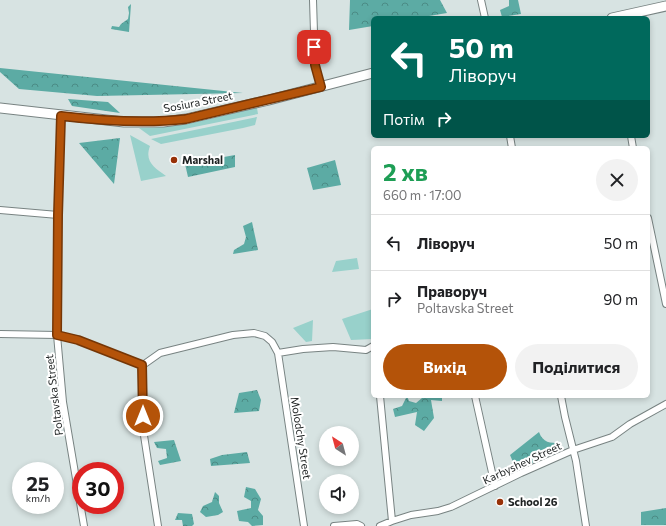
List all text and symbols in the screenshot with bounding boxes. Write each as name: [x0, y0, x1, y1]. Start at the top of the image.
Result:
pin: [297, 30, 331, 64]
text: 50 m: [449, 30, 514, 64]
icon: left: [383, 32, 435, 84]
icon: arrive: [303, 36, 325, 58]
text: Ліворуч: [449, 64, 517, 86]
street label: Sosiura Street: [162, 88, 234, 115]
icon: right: [433, 108, 455, 130]
text: Потім: [383, 110, 425, 128]
place label: Marshal: [182, 153, 223, 166]
marker: Marshal: [169, 155, 179, 165]
text: 2 хв: [383, 157, 428, 186]
button: close: [596, 159, 638, 201]
text: 660 m · 17:00: [383, 187, 462, 203]
icon: left: [383, 232, 405, 254]
text: Ліворуч: [417, 234, 475, 252]
text: 50 m: [604, 234, 638, 252]
text: Праворуч: [417, 282, 487, 300]
icon: right: [383, 288, 405, 310]
text: 90 m: [603, 290, 638, 308]
text: Poltavska Street: [417, 300, 514, 316]
button: Вихід: [383, 344, 507, 390]
button: Поділитися: [515, 344, 638, 390]
street label: Poltavska Street: [42, 353, 65, 436]
position arrow: [122, 395, 164, 437]
street label: Molodchy Street: [289, 396, 315, 481]
north arrow: [319, 426, 359, 466]
map controls: [319, 426, 359, 514]
street label: Karbyshev Street: [480, 438, 564, 486]
speed limit sign: 30: [72, 462, 124, 514]
text: 25: [26, 471, 50, 495]
button: sound: [319, 474, 359, 514]
text: km/h: [26, 492, 50, 504]
place label: School 26: [508, 495, 558, 508]
marker: School 26: [495, 497, 505, 507]

